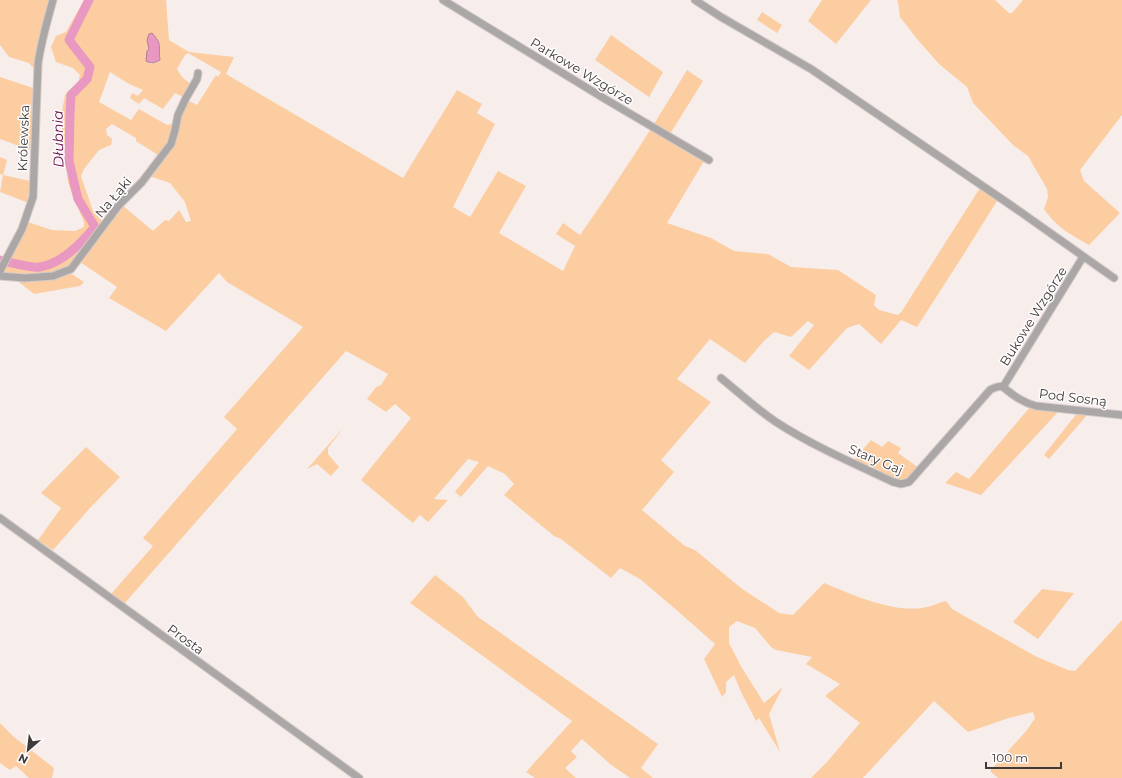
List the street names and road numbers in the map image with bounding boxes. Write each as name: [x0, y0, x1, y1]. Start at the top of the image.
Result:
street label: Parkowe Wzgórze: [528, 34, 636, 108]
street label: Królewska: [14, 104, 32, 172]
street label: Na Łąki: [91, 173, 135, 221]
street label: Bukowe Wzgórze: [996, 263, 1070, 368]
street label: Pod Sosną: [1038, 385, 1108, 409]
street label: Stary Gaj: [846, 440, 906, 478]
street label: Prosta: [165, 620, 207, 658]

